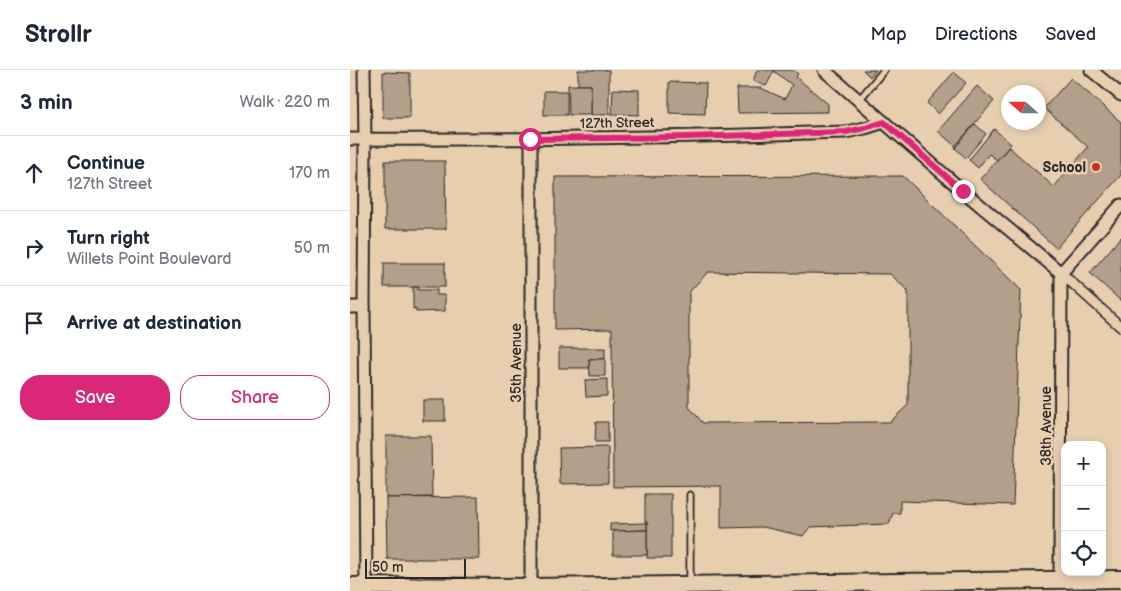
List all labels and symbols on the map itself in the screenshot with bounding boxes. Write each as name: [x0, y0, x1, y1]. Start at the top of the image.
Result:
north arrow: [1001, 85, 1046, 130]
street label: 127th Street: [580, 114, 655, 132]
route start: [519, 128, 542, 151]
place label: School: [1043, 159, 1086, 176]
marker: School: [1090, 161, 1102, 173]
route end: [952, 180, 975, 203]
street label: 35th Avenue: [508, 323, 525, 403]
street label: 38th Avenue: [1038, 386, 1055, 466]
scale bar: [365, 556, 466, 579]

